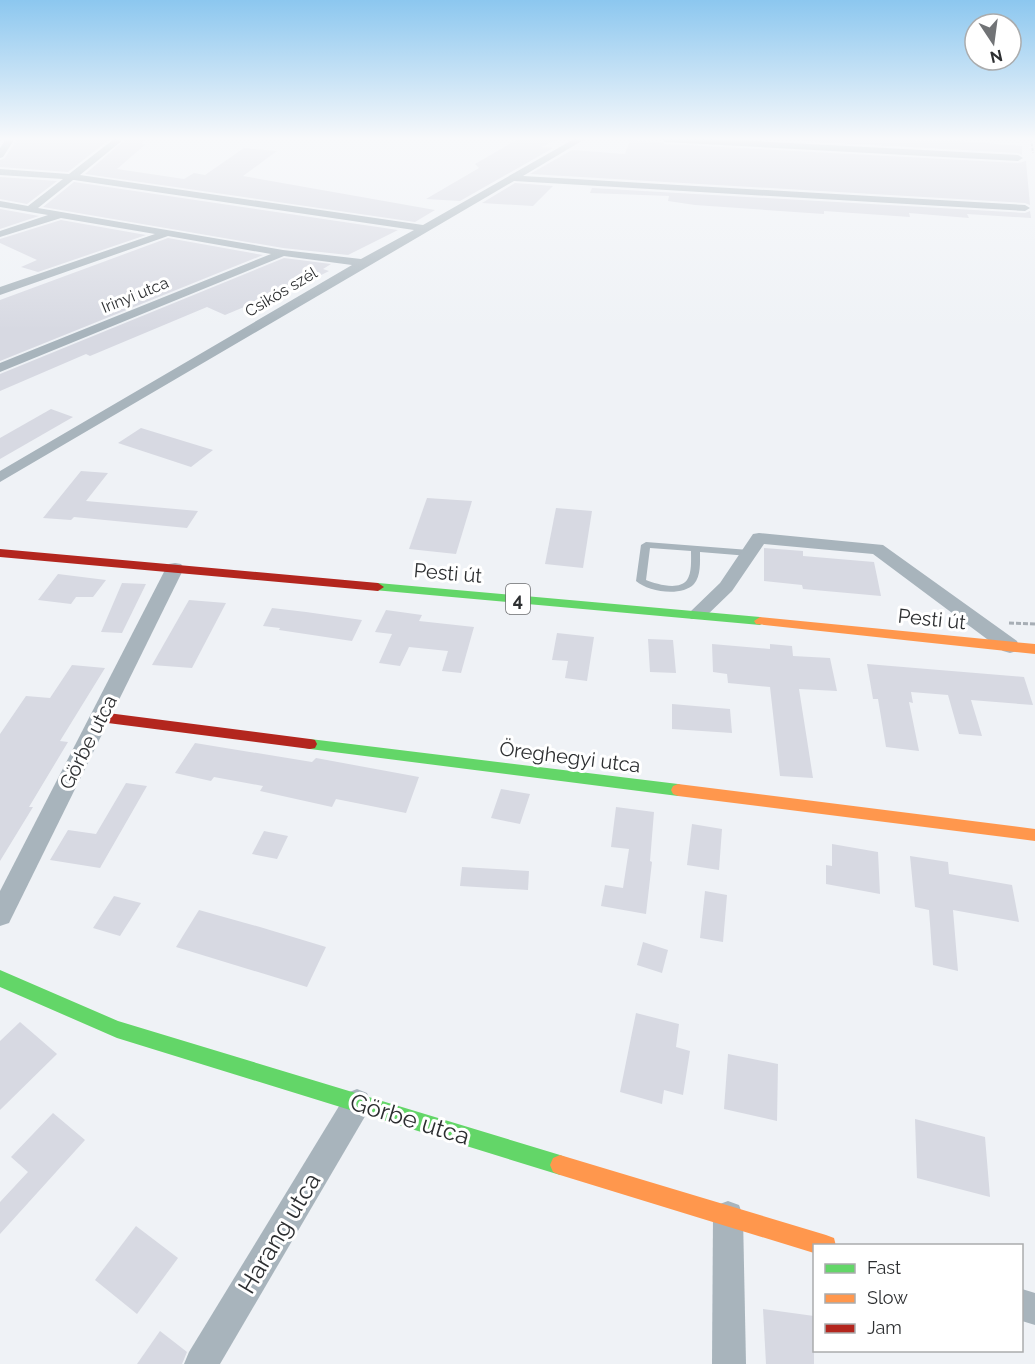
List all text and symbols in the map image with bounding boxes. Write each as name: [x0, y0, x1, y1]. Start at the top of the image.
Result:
north arrow: [963, 12, 1023, 72]
text: N: [988, 45, 1004, 67]
street label: Csikós szél: [242, 263, 321, 321]
street label: Irinyi utca: [99, 273, 171, 317]
street label: Pesti út: [413, 558, 483, 588]
road number: 4: [506, 584, 530, 614]
street label: Pesti út: [897, 603, 968, 635]
street label: Görbe utca: [54, 691, 122, 793]
street label: Öreghegyi utca: [498, 736, 642, 778]
street label: Görbe utca: [347, 1087, 473, 1151]
street label: Harang utca: [232, 1167, 326, 1299]
legend: [813, 1244, 1023, 1352]
text: Fast: [867, 1257, 901, 1278]
text: Slow: [867, 1287, 908, 1308]
text: Jam: [867, 1317, 902, 1338]

